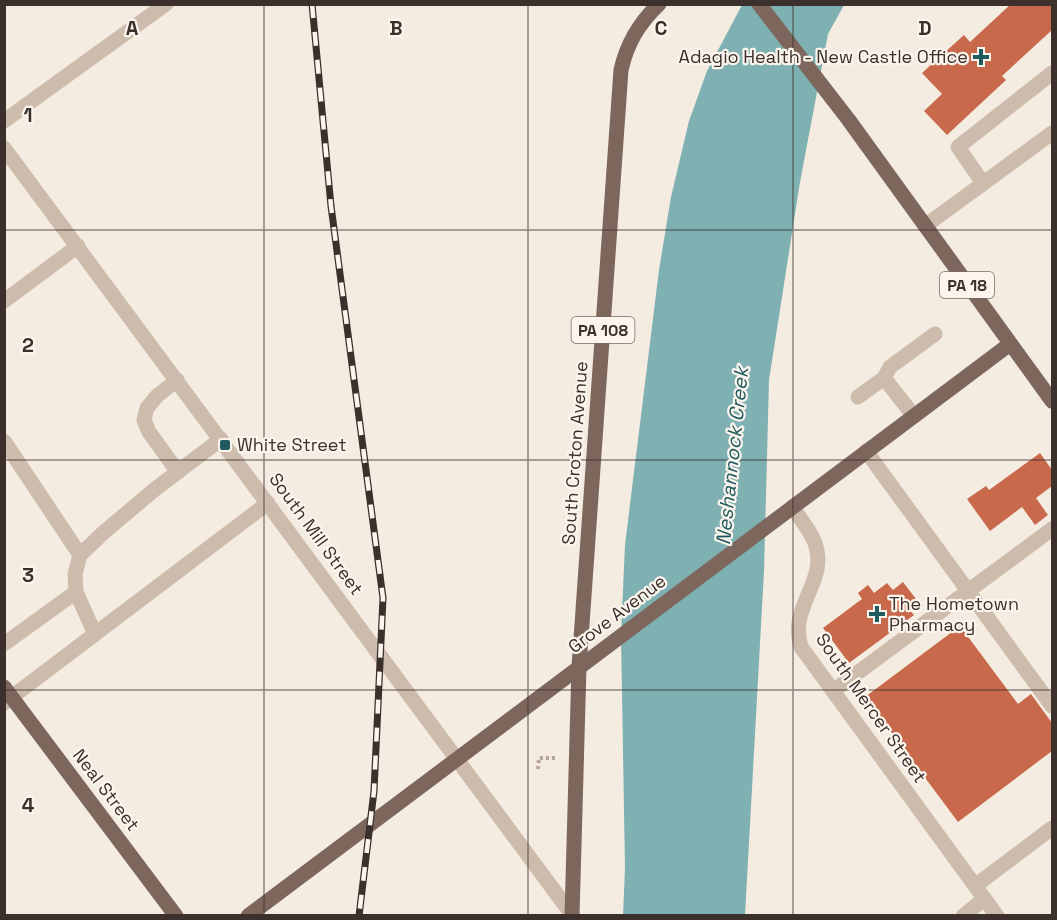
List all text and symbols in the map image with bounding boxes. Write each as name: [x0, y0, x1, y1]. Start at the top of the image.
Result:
text: A: [126, 15, 139, 41]
text: B: [389, 15, 403, 41]
text: C: [655, 15, 668, 41]
text: D: [918, 15, 932, 41]
place label: Adagio Health - New Castle Office: [679, 45, 968, 68]
marker: Adagio Health - New Castle Office: [972, 48, 990, 66]
text: 1: [23, 102, 33, 128]
road number: PA 18: [940, 272, 994, 298]
road number: PA 108: [572, 317, 634, 343]
text: 2: [22, 332, 34, 358]
street label: South Croton Avenue: [557, 360, 592, 546]
water label: Neshannock Creek: [710, 364, 754, 546]
place label: White Street: [237, 433, 346, 456]
marker: White Street: [218, 438, 232, 452]
street label: South Mill Street: [264, 468, 368, 599]
text: 3: [22, 562, 34, 588]
street label: Grove Avenue: [563, 569, 670, 658]
place label: The Hometown Pharmacy: [889, 592, 1019, 636]
marker: The Hometown Pharmacy: [870, 607, 884, 621]
street label: South Mercer Street: [811, 628, 932, 787]
street label: Neal Street: [68, 744, 145, 835]
text: 4: [22, 792, 35, 818]

